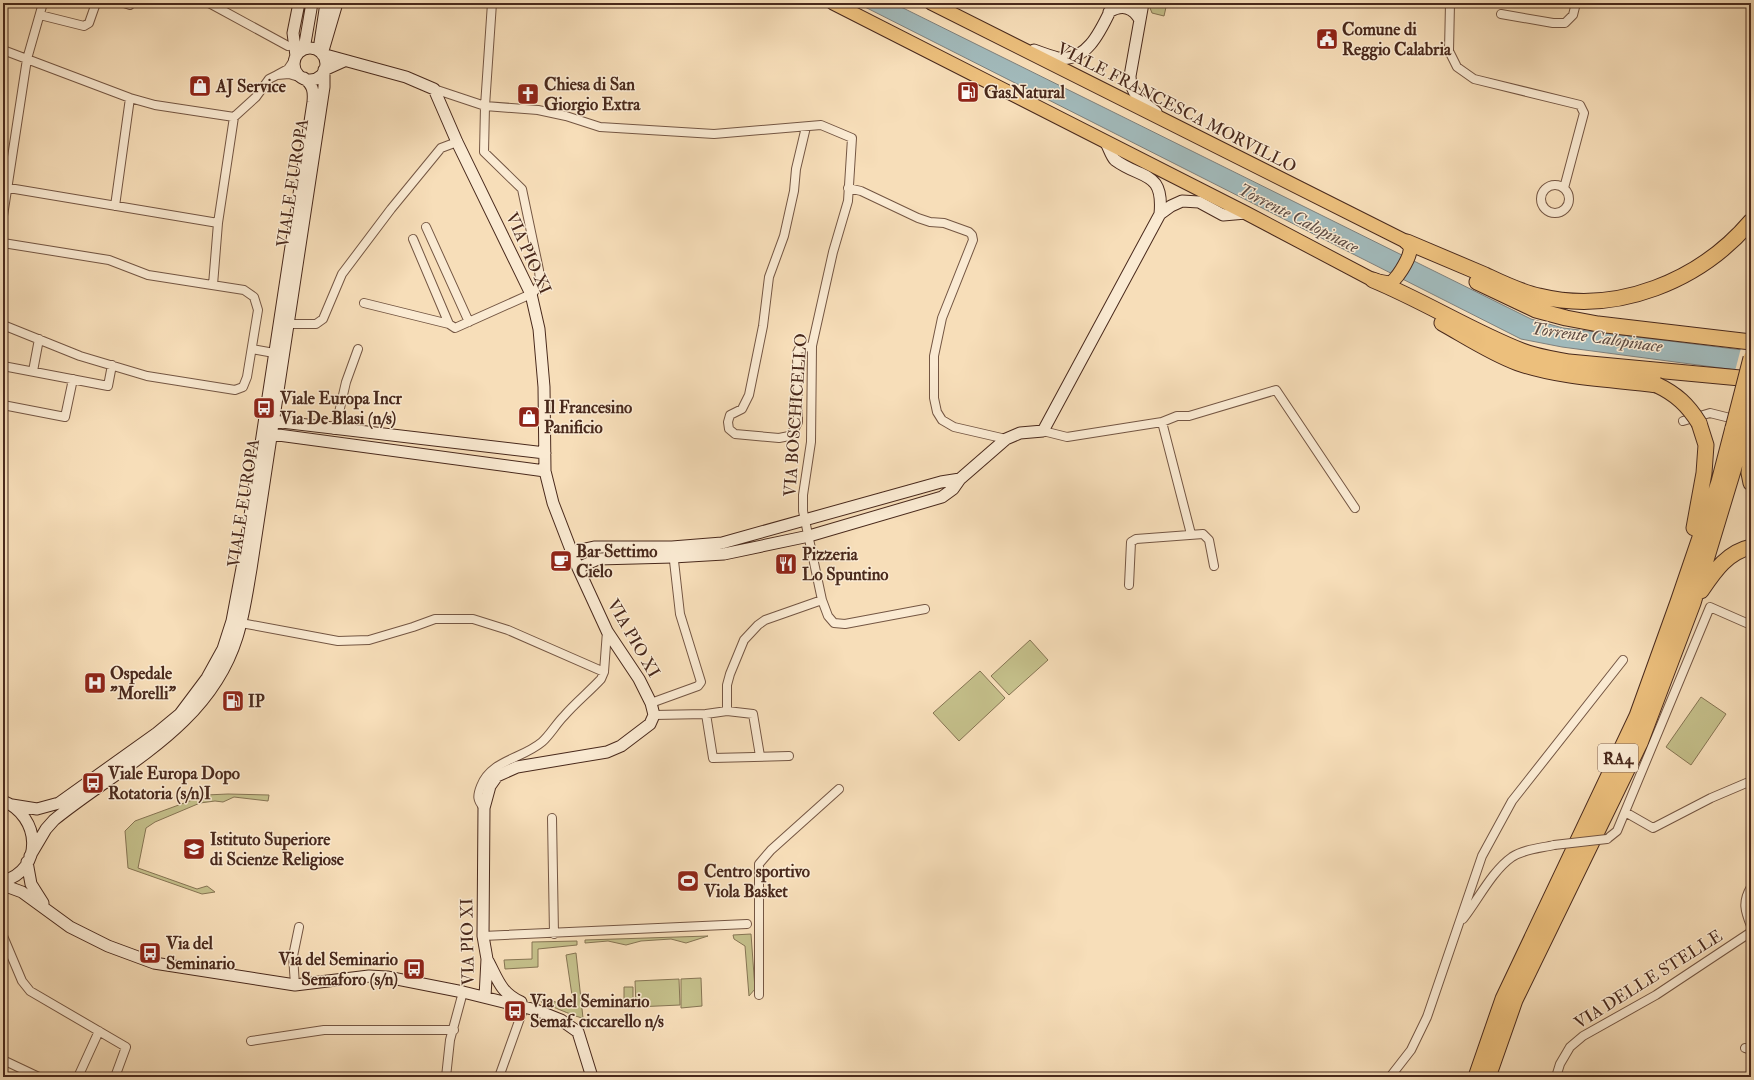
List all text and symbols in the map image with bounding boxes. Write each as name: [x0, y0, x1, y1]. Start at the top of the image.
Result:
place label: Comune di Reggio Calabria: [1342, 19, 1452, 61]
public building icon: Comune di Reggio Calabria: [1314, 26, 1340, 52]
street label: VIALE FRANCESCA MORVILLO: [1054, 38, 1300, 177]
shop icon: AJ Service: [187, 73, 213, 99]
place label: Chiesa di San Giorgio Extra: [544, 74, 641, 116]
place label: AJ Service: [215, 76, 287, 98]
fuel station icon: GasNatural: [955, 79, 981, 105]
church icon: Chiesa di San Giorgio Extra: [515, 81, 541, 107]
place label: GasNatural: [984, 82, 1066, 103]
street label: VIALE EUROPA: [272, 117, 313, 249]
water label: Torrente Calopinace: [1235, 178, 1364, 259]
street label: VIA PIO XI: [501, 209, 556, 297]
water label: Torrente Calopinace: [1530, 317, 1665, 358]
street label: VIA BOSCHICELLO: [779, 333, 812, 498]
place label: Viale Europa Incr Via De Blasi (n/s): [279, 388, 403, 430]
bus stop icon: Viale Europa Incr Via De Blasi (n/s): [251, 395, 277, 421]
place label: Il Francesino Panificio: [544, 397, 632, 438]
shop icon: Il Francesino Panificio: [516, 404, 542, 430]
street label: VIALE EUROPA: [223, 437, 264, 569]
place label: Bar Settimo Cielo: [576, 541, 657, 582]
place label: Pizzeria Lo Spuntino: [802, 544, 889, 586]
cafe icon: Bar Settimo Cielo: [548, 548, 574, 574]
restaurant icon: Pizzeria Lo Spuntino: [773, 551, 799, 577]
street label: VIA PIO XI: [603, 595, 665, 681]
place label: Ospedale "Morelli": [110, 663, 176, 704]
hospital icon: Ospedale "Morelli": [82, 670, 108, 696]
fuel station icon: IP: [220, 688, 246, 714]
place label: IP: [248, 691, 265, 712]
road number: RA4: [1598, 744, 1638, 772]
place label: Viale Europa Dopo Rotatoria (s/n)I: [107, 763, 240, 805]
bus stop icon: Viale Europa Dopo Rotatoria (s/n)I: [80, 770, 106, 796]
place label: Istituto Superiore di Scienze Religiose: [210, 829, 345, 871]
school or university icon: Istituto Superiore di Scienze Religiose: [181, 836, 207, 862]
place label: Centro sportivo Viola Basket: [703, 861, 810, 902]
sports icon: Centro sportivo Viola Basket: [675, 868, 701, 894]
street label: VIA PIO XI: [456, 898, 479, 986]
street label: VIA DELLE STELLE: [1570, 925, 1726, 1034]
place label: Via del Seminario: [165, 933, 235, 974]
bus stop icon: Via del Seminario: [137, 940, 163, 966]
place label: Via del Seminario Semaforo (s/n): [278, 949, 398, 991]
bus stop icon: Via del Seminario Semaforo (s/n): [401, 956, 427, 982]
place label: Via del Seminario Semaf. ciccarello n/s: [529, 991, 664, 1032]
bus stop icon: Via del Seminario Semaf. ciccarello n/s: [502, 998, 528, 1024]

